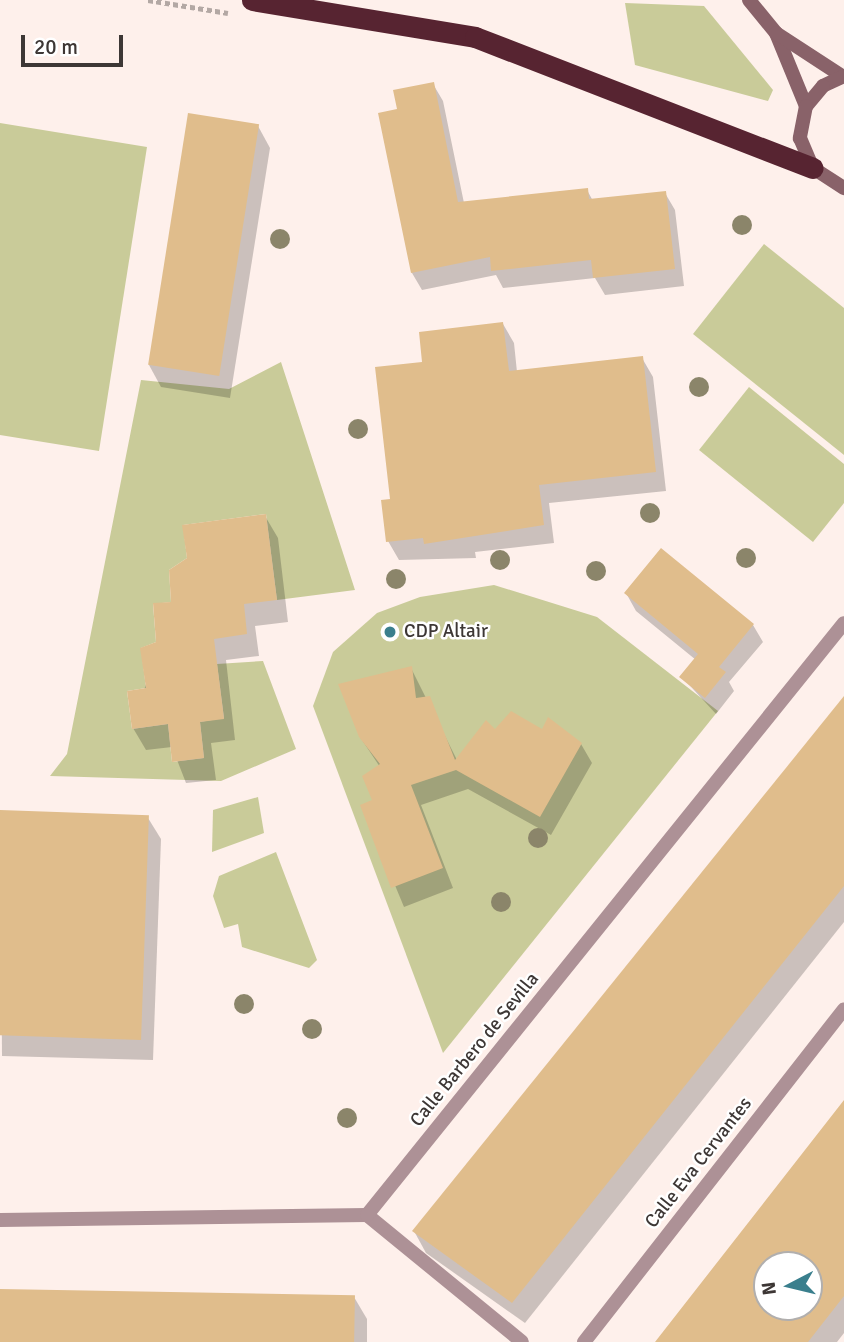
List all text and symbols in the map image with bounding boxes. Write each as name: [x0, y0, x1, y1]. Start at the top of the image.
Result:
scale bar: [24, 21, 126, 65]
text: 20 m: [34, 34, 78, 60]
place label: CDP Altair: [404, 621, 488, 643]
marker: CDP Altair: [382, 624, 398, 640]
street label: Calle Barbero de Sevilla: [406, 968, 544, 1132]
street label: Calle Eva Cervantes: [641, 1093, 757, 1233]
north arrow: [753, 1251, 823, 1321]
text: N: [756, 1280, 782, 1296]

